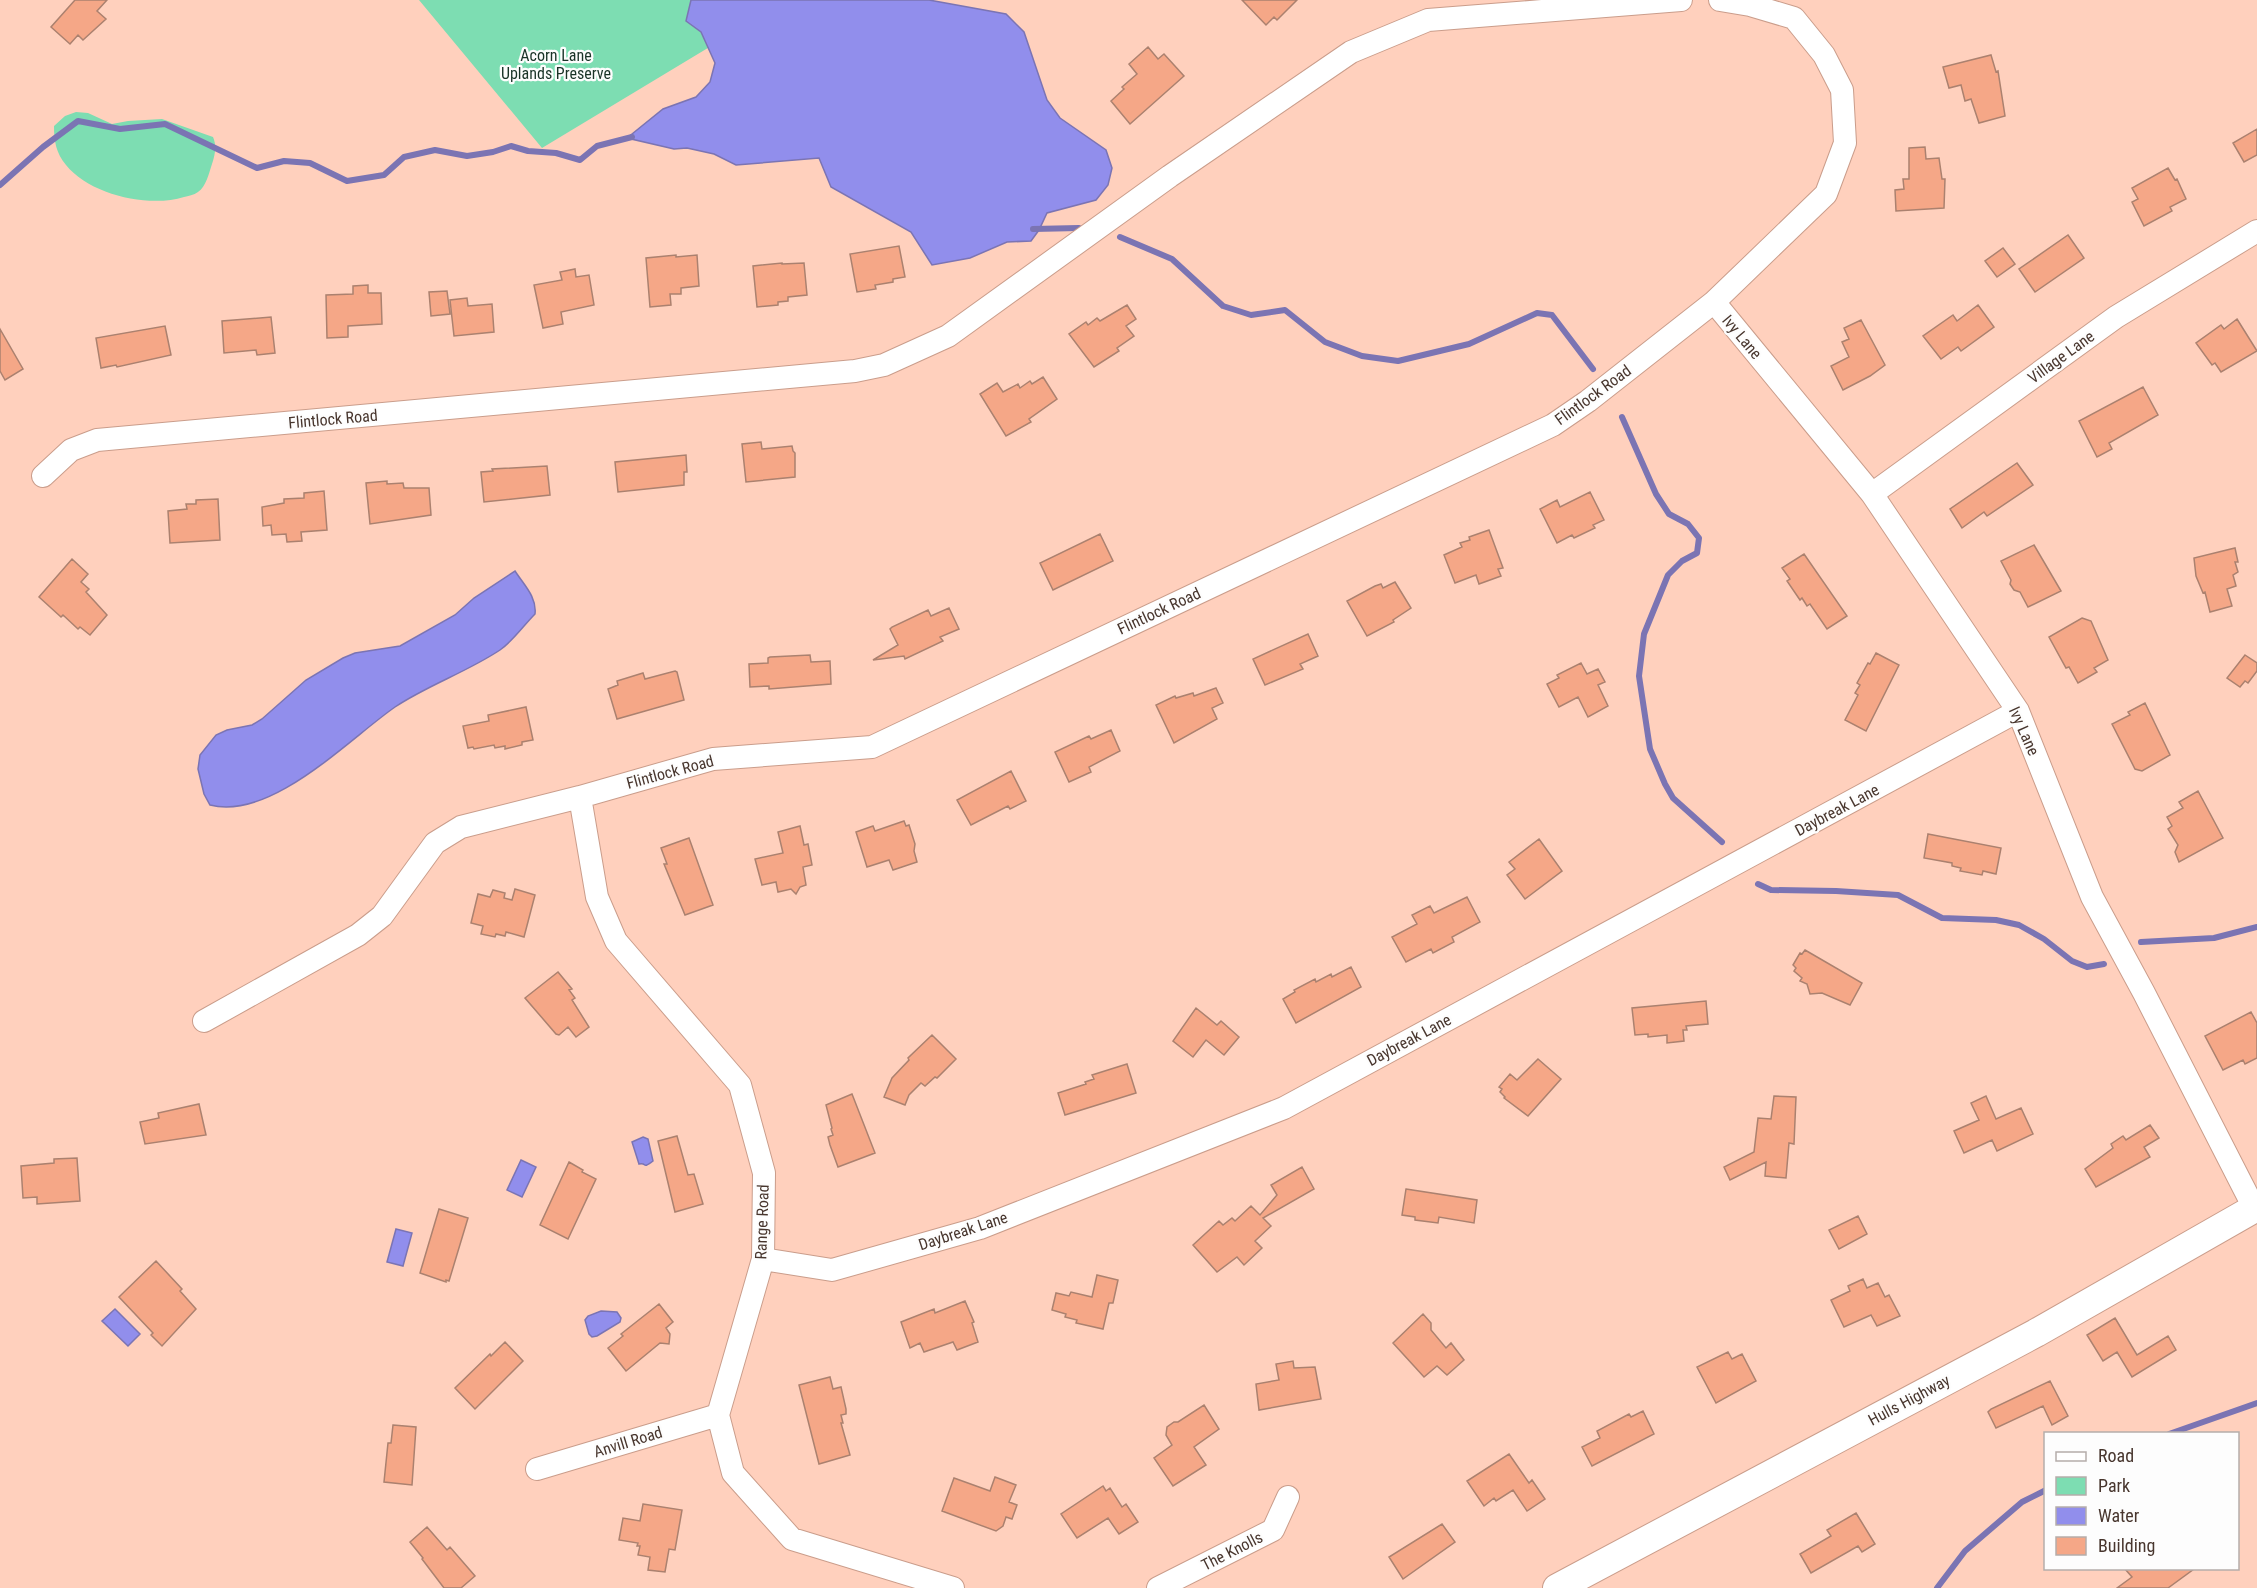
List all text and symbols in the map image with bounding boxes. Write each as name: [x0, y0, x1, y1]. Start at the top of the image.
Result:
park label: Acorn Lane Uplands Preserve: [501, 46, 611, 83]
street label: Ivy Lane: [1718, 311, 1766, 363]
street label: Village Lane: [2024, 327, 2098, 387]
street label: Flintlock Road: [1551, 361, 1635, 429]
street label: Flintlock Road: [288, 406, 378, 432]
street label: Flintlock Road: [1114, 583, 1204, 639]
street label: Ivy Lane: [2005, 704, 2043, 758]
street label: Flintlock Road: [624, 751, 716, 793]
street label: Daybreak Lane: [1792, 780, 1882, 840]
street label: Daybreak Lane: [1364, 1010, 1454, 1070]
street label: Range Road: [751, 1184, 773, 1260]
street label: Daybreak Lane: [916, 1208, 1010, 1254]
street label: Hulls Highway: [1865, 1370, 1953, 1429]
street label: Anvill Road: [591, 1423, 665, 1461]
legend: [2044, 1432, 2239, 1570]
text: Road: [2098, 1445, 2134, 1466]
text: Park: [2098, 1475, 2130, 1496]
text: Water: [2098, 1505, 2140, 1526]
street label: The Knolls: [1198, 1528, 1266, 1574]
text: Building: [2098, 1535, 2155, 1556]

